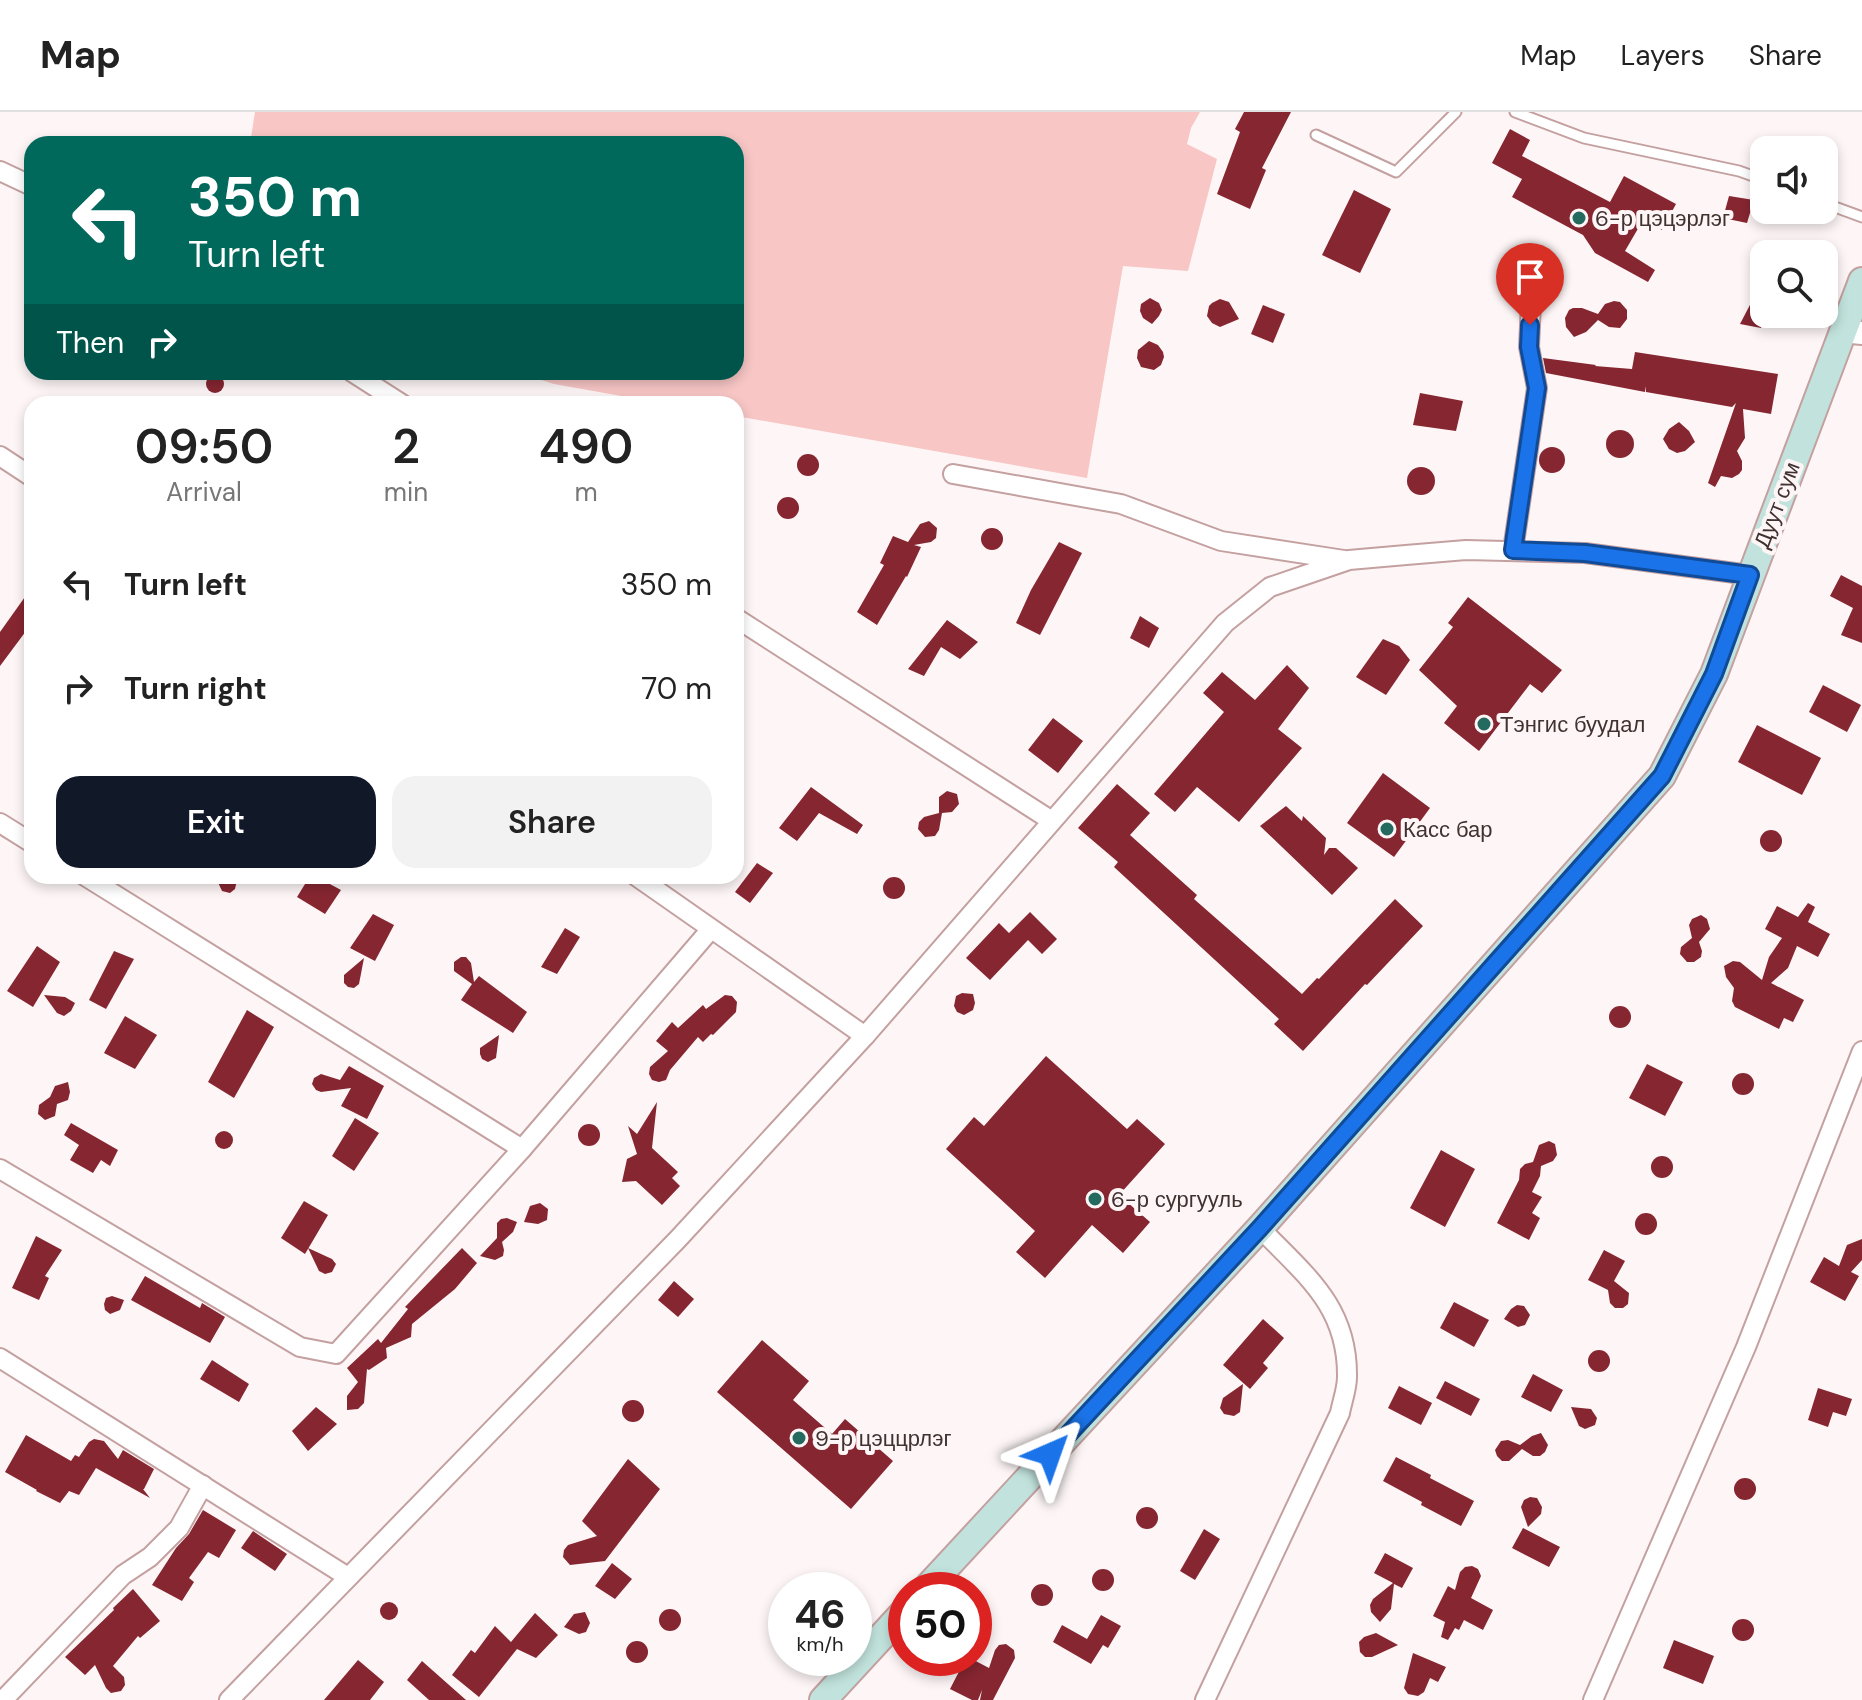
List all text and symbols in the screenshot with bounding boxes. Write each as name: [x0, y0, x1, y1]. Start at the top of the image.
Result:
text: Map: [40, 30, 121, 80]
text: Map: [1520, 37, 1577, 74]
text: Layers: [1621, 37, 1705, 74]
text: Share: [1749, 37, 1822, 74]
map controls: [1750, 136, 1838, 328]
button: sound: [1750, 136, 1838, 224]
text: 350 m: [188, 160, 362, 233]
icon: left: [56, 168, 160, 272]
place label: 6-р цэцэрлэг: [1595, 204, 1730, 233]
marker: 6-р цэцэрлэг: [1570, 209, 1588, 227]
text: Turn left: [188, 231, 325, 278]
button: search: [1750, 240, 1838, 328]
pin: [1496, 243, 1564, 325]
icon: arrive: [1508, 255, 1552, 299]
icon: right: [140, 320, 184, 364]
text: Then: [56, 323, 124, 362]
text: 09:50: [135, 415, 273, 478]
text: 2: [392, 415, 420, 478]
text: 490: [539, 415, 633, 478]
street label: Дуут сум: [1747, 458, 1807, 552]
text: Arrival: [166, 475, 242, 509]
text: min: [384, 475, 428, 509]
text: m: [574, 475, 598, 509]
icon: left: [56, 562, 100, 606]
text: Turn left: [124, 565, 247, 604]
text: 350 m: [621, 565, 712, 604]
icon: right: [56, 666, 100, 710]
text: Turn right: [124, 669, 267, 708]
text: 70 m: [641, 669, 712, 708]
place label: Тэнгис буудал: [1500, 710, 1645, 739]
marker: Тэнгис буудал: [1475, 715, 1493, 733]
button: Exit: [56, 776, 376, 868]
button: Share: [392, 776, 712, 868]
place label: Касс бар: [1403, 815, 1492, 844]
marker: Касс бар: [1378, 820, 1396, 838]
place label: 6-р сургууль: [1111, 1185, 1243, 1214]
marker: 6-р сургууль: [1086, 1190, 1104, 1208]
position arrow: [1008, 1412, 1092, 1496]
place label: 9-р цэццрлэг: [815, 1424, 951, 1453]
marker: 9-р цэццрлэг: [790, 1429, 808, 1447]
speed limit sign: 50: [888, 1572, 992, 1676]
text: 46: [794, 1588, 846, 1640]
text: km/h: [796, 1631, 844, 1657]

